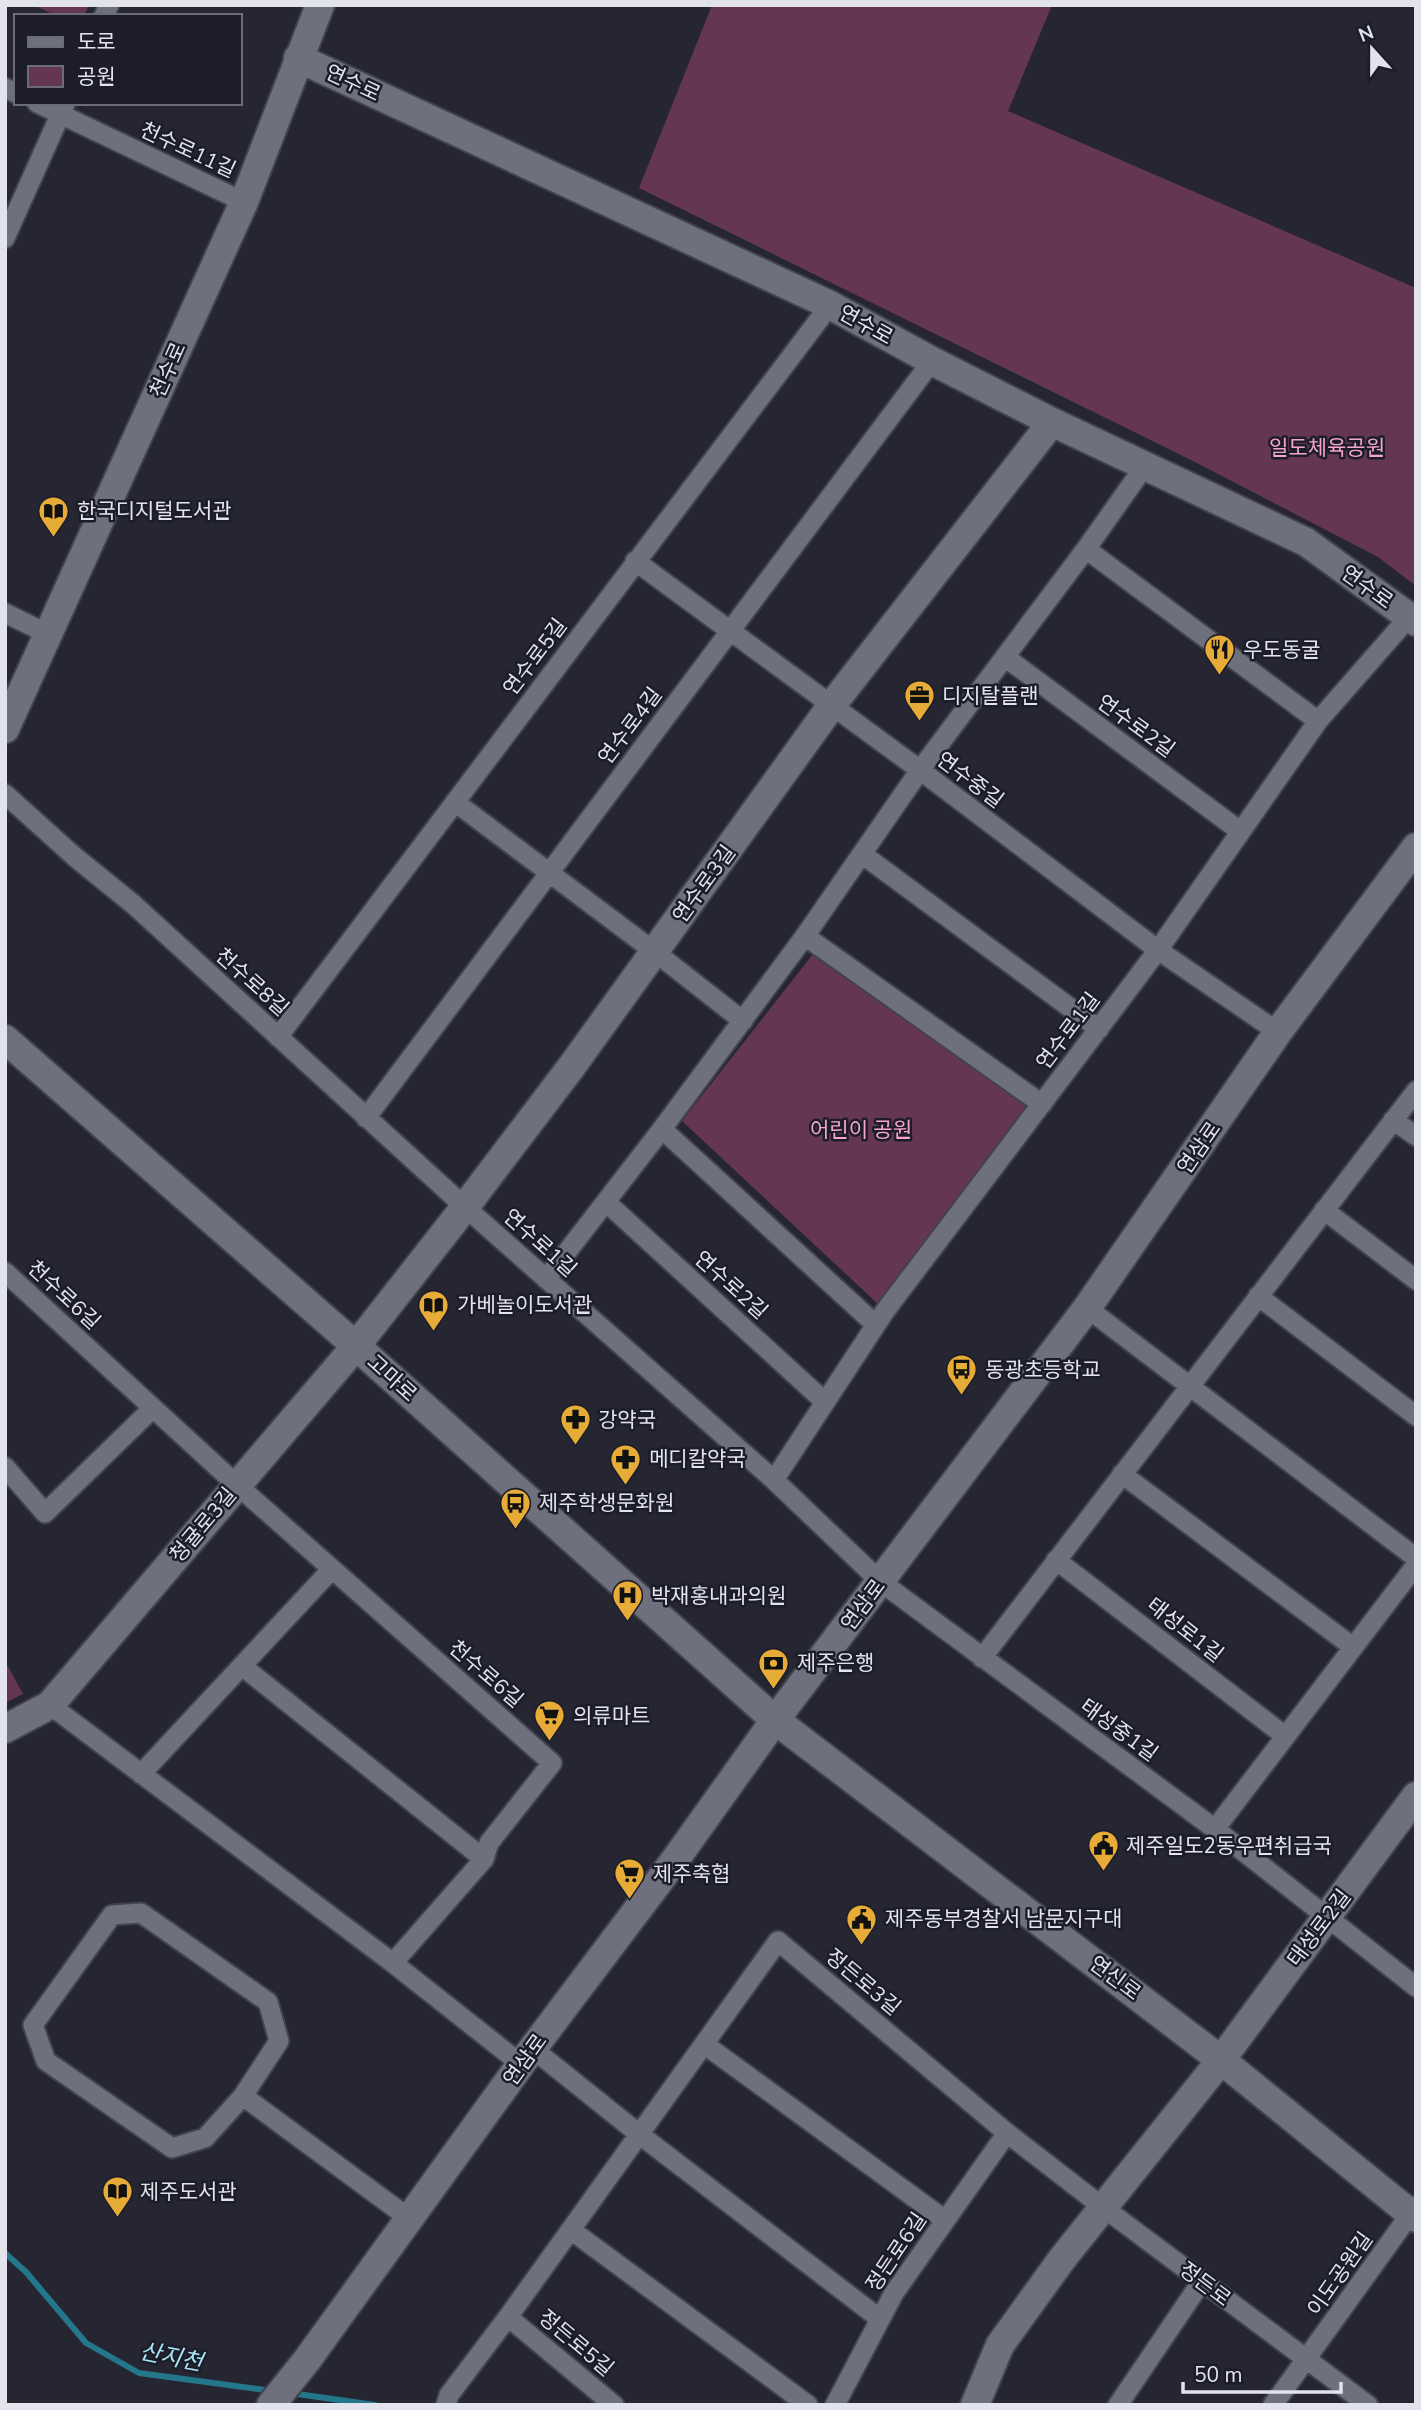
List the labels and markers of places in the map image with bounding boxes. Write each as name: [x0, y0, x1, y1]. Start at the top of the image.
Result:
library icon: 한국디지털도서관: [37, 494, 71, 538]
place label: 한국디지털도서관: [77, 497, 232, 525]
restaurant icon: 우도동굴: [1203, 633, 1237, 677]
place label: 우도동굴: [1243, 636, 1320, 664]
office icon: 디지탈플랜: [902, 679, 936, 723]
place label: 디지탈플랜: [942, 682, 1039, 710]
library icon: 가베놀이도서관: [417, 1288, 451, 1332]
place label: 가베놀이도서관: [457, 1291, 592, 1319]
bus stop icon: 동광초등학교: [945, 1353, 979, 1397]
place label: 동광초등학교: [985, 1356, 1101, 1384]
pharmacy icon: 강약국: [558, 1403, 592, 1447]
place label: 강약국: [598, 1406, 656, 1434]
pharmacy icon: 메디칼약국: [609, 1442, 643, 1486]
place label: 메디칼약국: [649, 1445, 746, 1473]
bus stop icon: 제주학생문화원: [499, 1486, 533, 1530]
place label: 제주학생문화원: [539, 1489, 674, 1517]
hospital icon: 박재홍내과의원: [611, 1579, 645, 1623]
place label: 박재홍내과의원: [651, 1582, 786, 1610]
bank icon: 제주은행: [757, 1646, 791, 1690]
place label: 제주은행: [797, 1649, 874, 1677]
supermarket icon: 의류마트: [533, 1699, 567, 1743]
place label: 의류마트: [573, 1702, 650, 1730]
public building icon: 제주일도2동우편취급국: [1086, 1829, 1120, 1873]
place label: 제주일도2동우편취급국: [1126, 1832, 1332, 1860]
supermarket icon: 제주축협: [613, 1857, 647, 1901]
place label: 제주축협: [653, 1860, 730, 1888]
public building icon: 제주동부경찰서 남문지구대: [845, 1902, 879, 1946]
place label: 제주동부경찰서 남문지구대: [885, 1905, 1122, 1933]
library icon: 제주도서관: [100, 2175, 134, 2219]
place label: 제주도서관: [140, 2178, 237, 2206]

